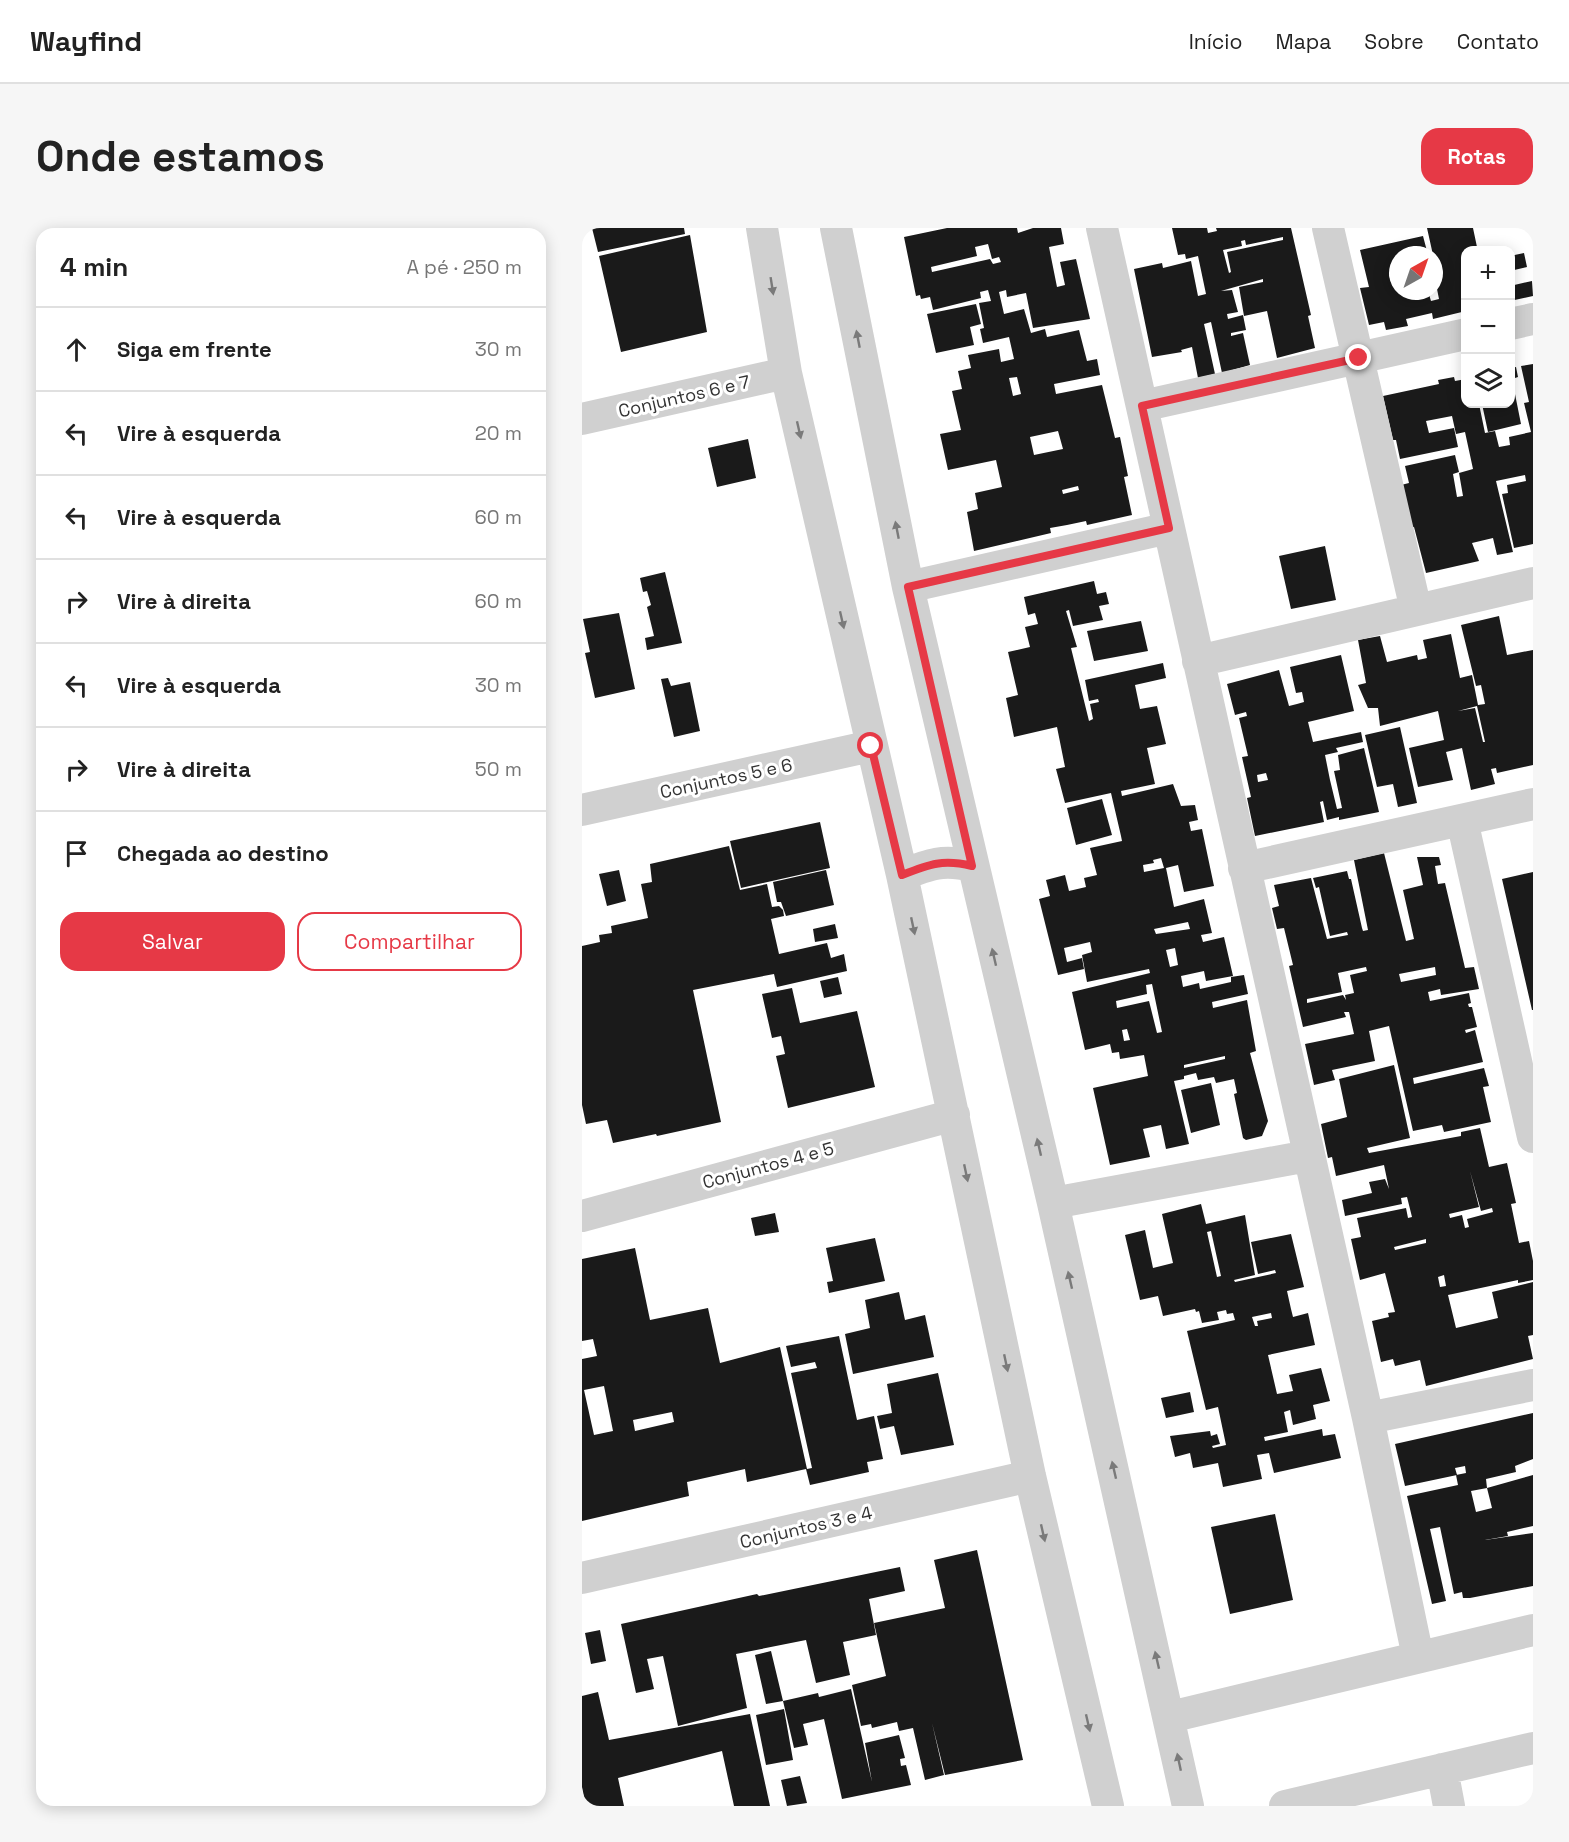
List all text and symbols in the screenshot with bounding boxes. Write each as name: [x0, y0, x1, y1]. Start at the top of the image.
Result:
text: Wayfind: [30, 23, 142, 59]
text: Início: [1189, 28, 1242, 55]
text: Mapa: [1275, 28, 1331, 55]
text: Sobre: [1364, 28, 1424, 55]
text: Contato: [1457, 28, 1539, 55]
button: Rotas: [1421, 128, 1533, 185]
text: Onde estamos: [36, 130, 325, 183]
north arrow: [1389, 246, 1443, 300]
map controls: [1461, 246, 1515, 408]
button: +: [1461, 246, 1515, 300]
text: 4 min: [60, 250, 128, 284]
text: A pé · 250 m: [407, 254, 522, 280]
one-way arrow: [768, 276, 777, 295]
button: −: [1461, 300, 1515, 354]
one-way arrow: [853, 329, 862, 348]
icon: ahead: [60, 333, 93, 366]
text: Siga em frente: [117, 335, 272, 363]
text: 30 m: [475, 336, 522, 362]
route end: [1345, 344, 1371, 370]
button: layers: [1461, 354, 1515, 408]
street label: Conjuntos 6 e 7: [616, 370, 752, 422]
icon: left: [60, 417, 93, 450]
text: Vire à esquerda: [117, 419, 281, 447]
text: 20 m: [475, 420, 522, 446]
one-way arrow: [795, 421, 805, 439]
icon: left: [60, 501, 93, 534]
text: Vire à esquerda: [117, 503, 281, 531]
text: 60 m: [475, 504, 522, 530]
one-way arrow: [892, 520, 901, 539]
icon: right: [60, 585, 93, 618]
text: Vire à direita: [117, 587, 251, 615]
text: 60 m: [475, 588, 522, 614]
one-way arrow: [838, 611, 848, 630]
icon: left: [60, 669, 93, 702]
text: Vire à esquerda: [117, 671, 281, 699]
text: 30 m: [475, 672, 522, 698]
route start: [857, 732, 883, 758]
icon: right: [60, 753, 93, 786]
street label: Conjuntos 5 e 6: [658, 753, 794, 803]
text: Vire à direita: [117, 755, 251, 783]
text: 50 m: [475, 756, 522, 782]
icon: arrive: [60, 837, 93, 870]
text: Chegada ao destino: [117, 839, 329, 867]
button: Salvar: [60, 912, 285, 971]
button: Compartilhar: [297, 912, 522, 971]
one-way arrow: [909, 916, 918, 935]
one-way arrow: [988, 948, 998, 966]
street label: Conjuntos 4 e 5: [700, 1136, 836, 1194]
one-way arrow: [1034, 1137, 1044, 1156]
one-way arrow: [962, 1163, 971, 1182]
one-way arrow: [1065, 1271, 1075, 1289]
one-way arrow: [1002, 1354, 1011, 1373]
one-way arrow: [1108, 1461, 1118, 1479]
street label: Conjuntos 3 e 4: [738, 1501, 874, 1553]
one-way arrow: [1039, 1524, 1049, 1543]
one-way arrow: [1151, 1651, 1161, 1669]
one-way arrow: [1084, 1714, 1094, 1732]
one-way arrow: [1174, 1752, 1183, 1771]

